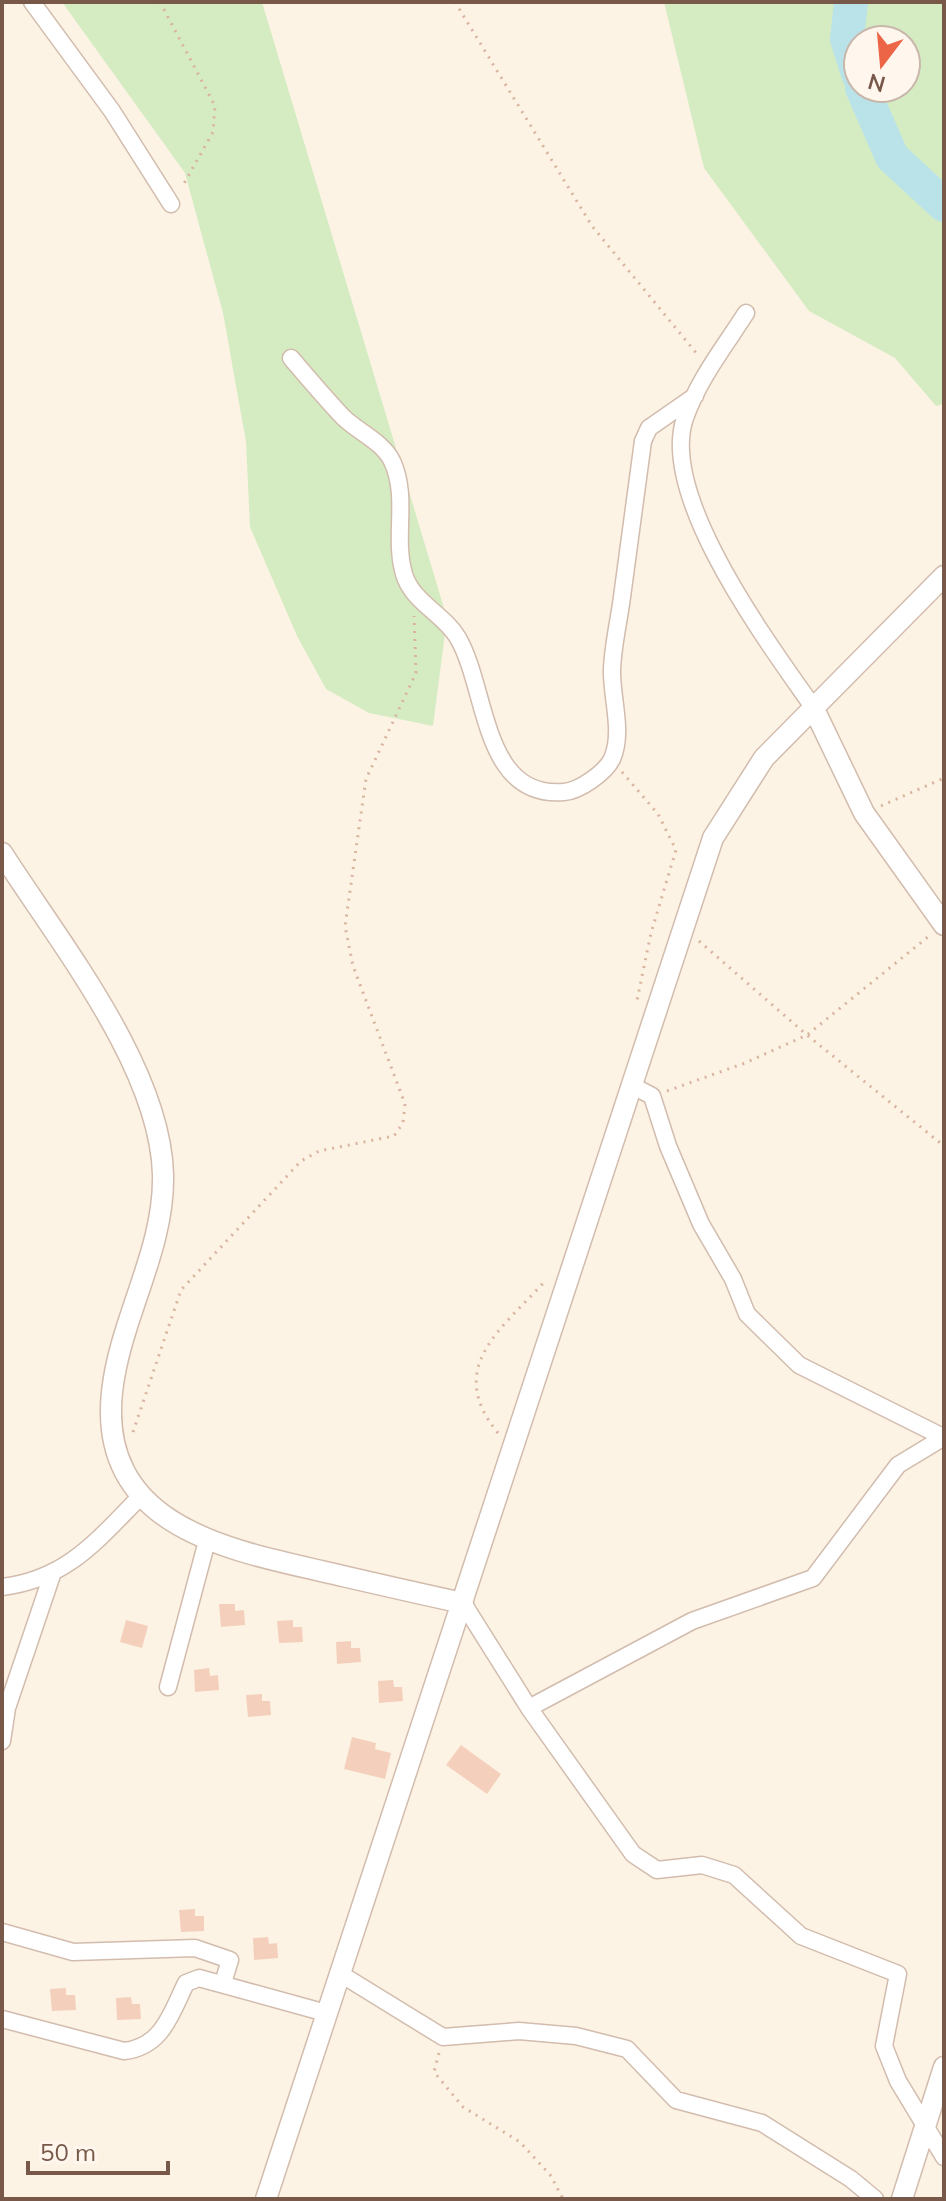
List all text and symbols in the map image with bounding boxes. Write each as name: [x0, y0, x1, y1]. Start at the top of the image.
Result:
north arrow: [842, 24, 922, 104]
text: N: [865, 67, 888, 99]
scale bar: [28, 2125, 168, 2175]
text: 50 m: [40, 2137, 96, 2167]

